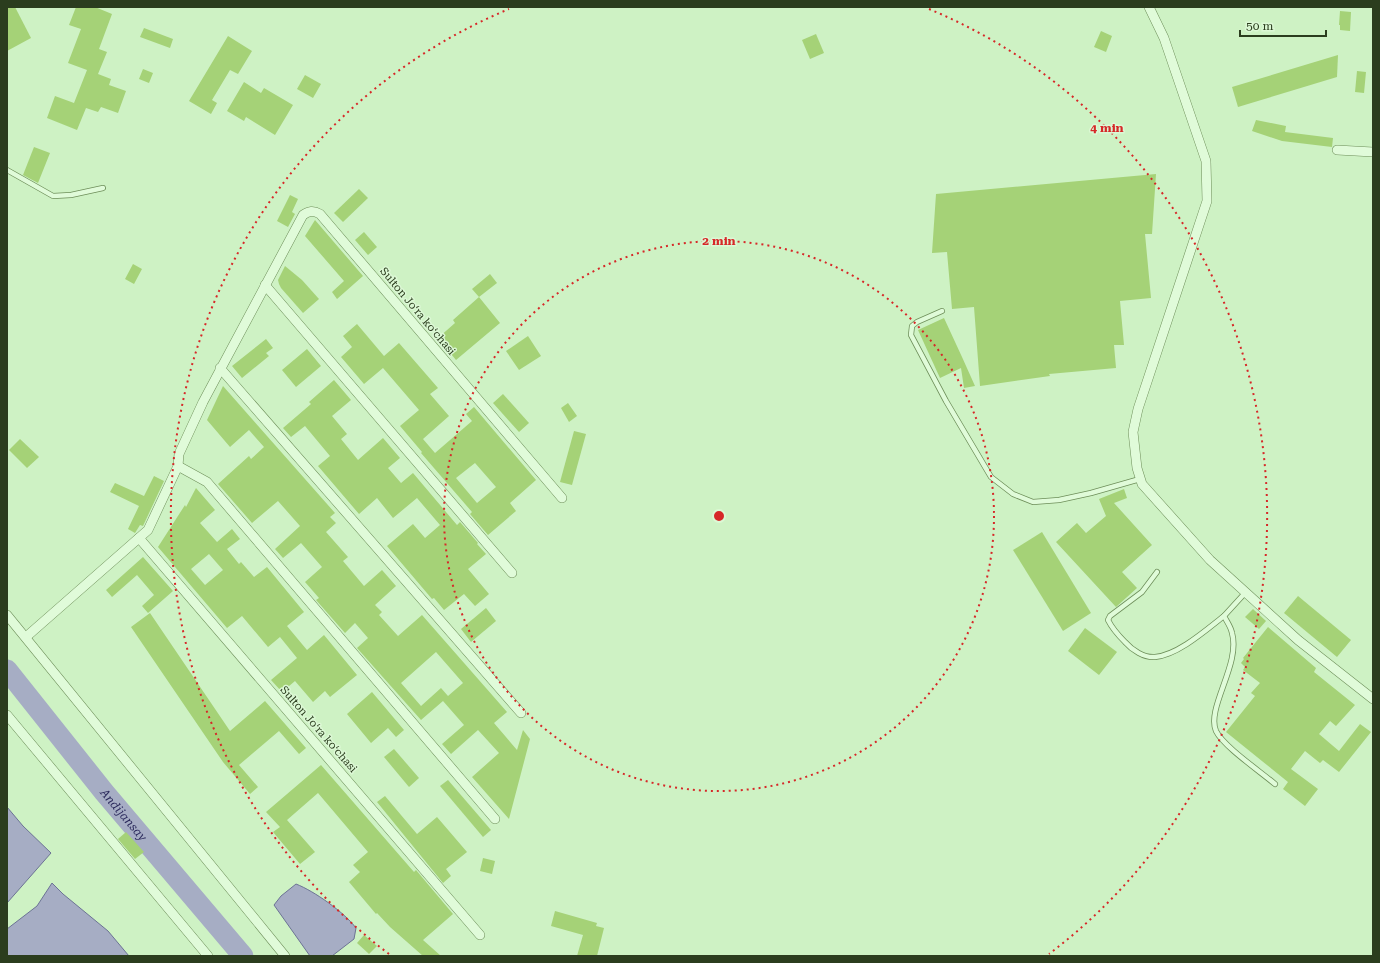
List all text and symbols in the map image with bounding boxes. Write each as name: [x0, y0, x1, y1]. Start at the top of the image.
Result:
scale bar: [1240, 12, 1326, 38]
text: 50 m: [1246, 19, 1273, 33]
text: 4 min: [1090, 121, 1124, 135]
text: 2 min: [702, 234, 736, 248]
street label: Sulton Joʻra koʻchasi: [377, 265, 458, 358]
centre of rings: [712, 509, 726, 523]
street label: Sulton Joʻra koʻchasi: [278, 683, 360, 776]
water label: Andijansay: [97, 785, 150, 845]

